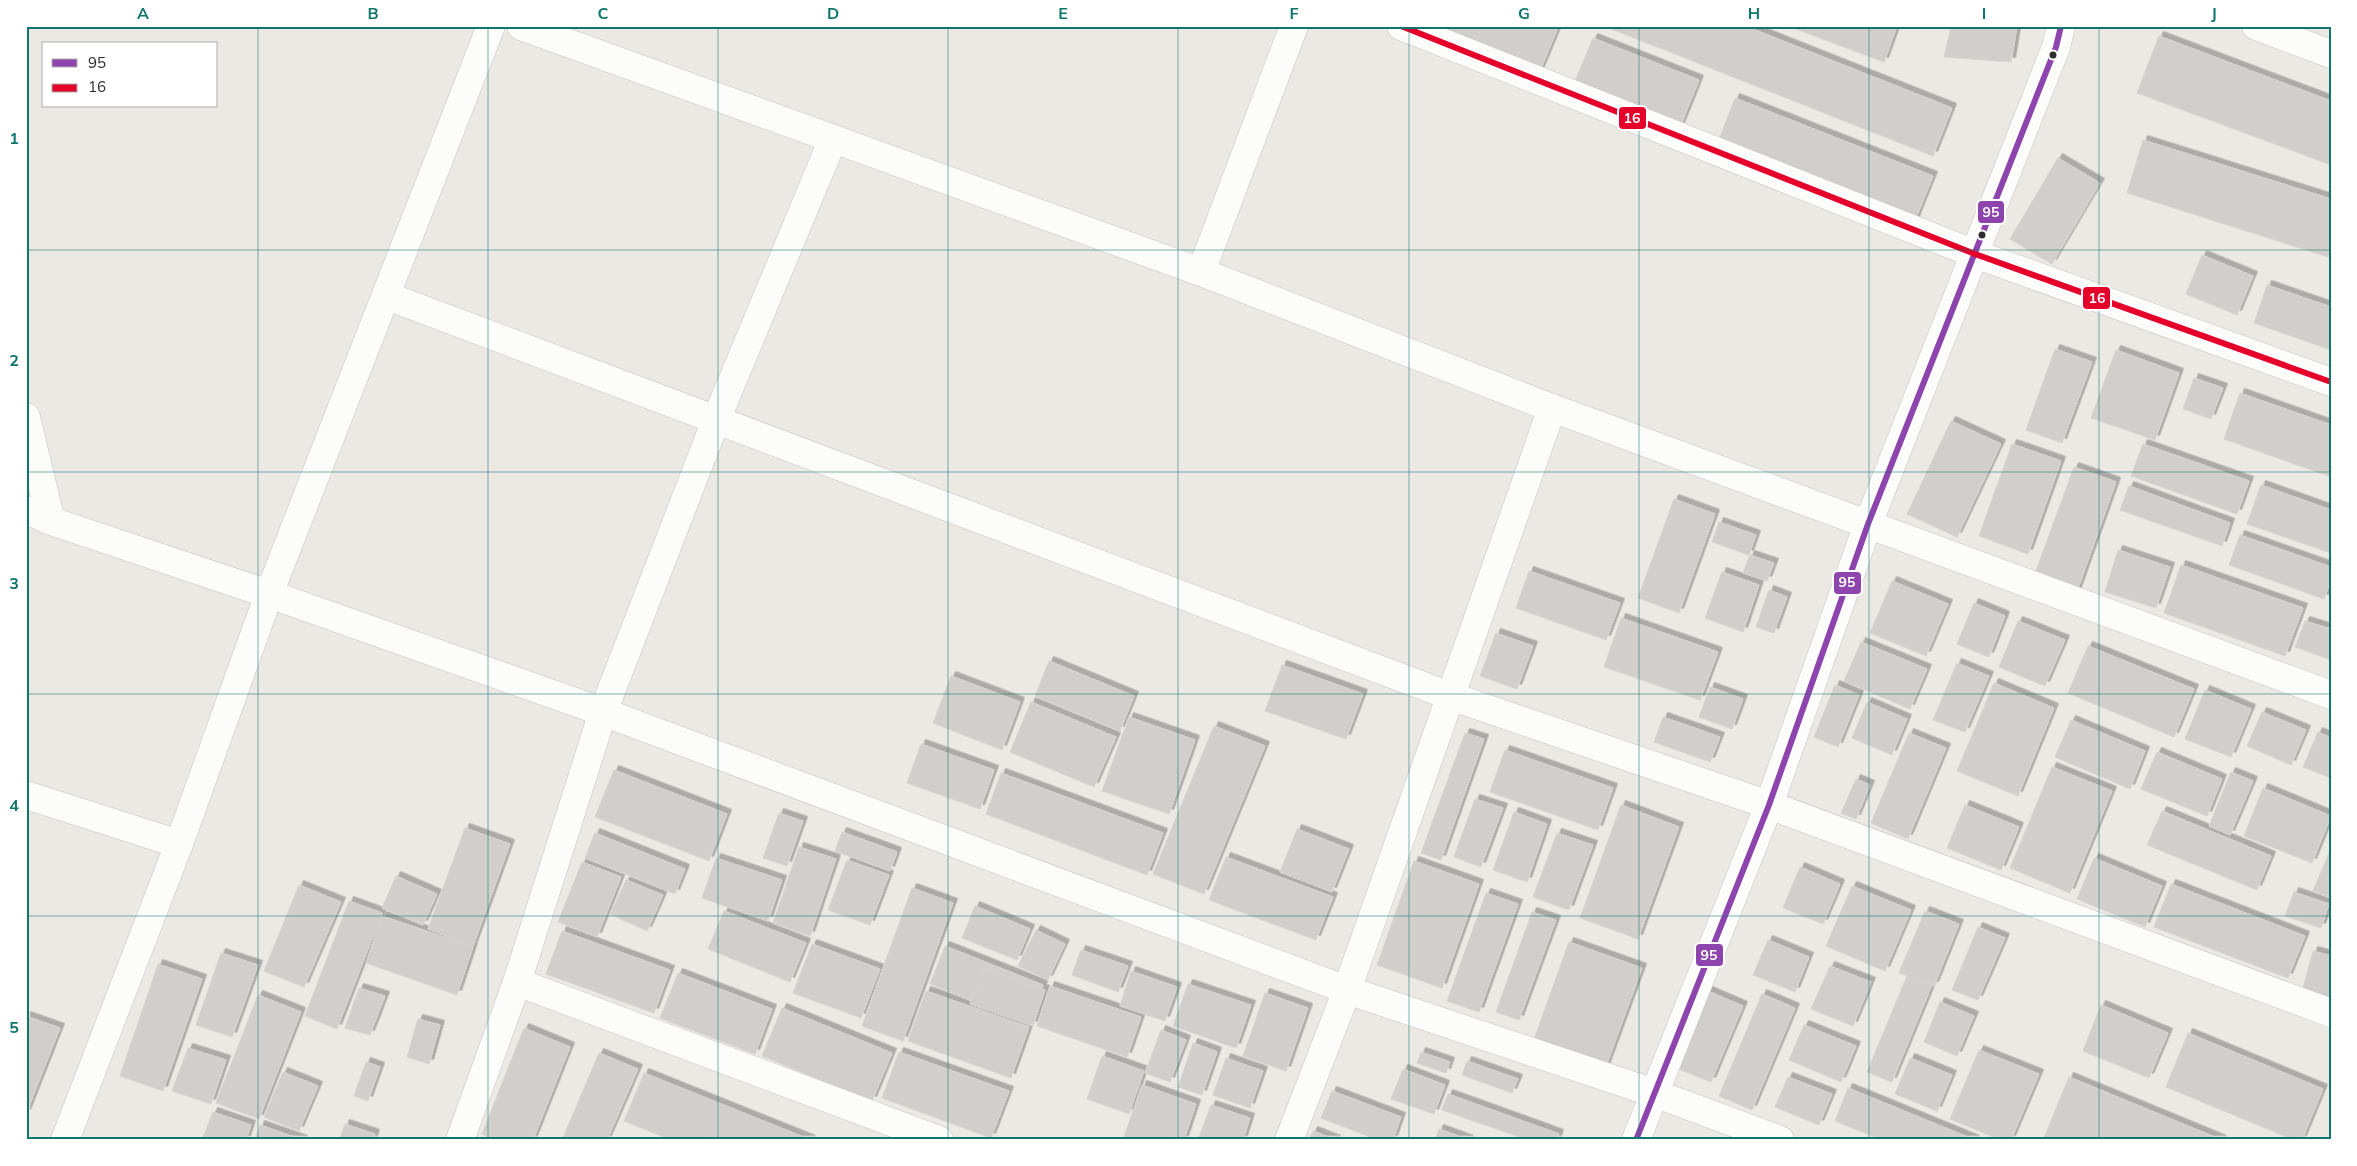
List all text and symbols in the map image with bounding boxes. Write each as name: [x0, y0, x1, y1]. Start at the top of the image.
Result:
text: A: [137, 3, 149, 23]
text: B: [367, 3, 379, 23]
text: C: [598, 3, 609, 23]
text: D: [827, 3, 839, 23]
text: E: [1058, 3, 1068, 23]
text: F: [1289, 3, 1299, 23]
text: G: [1518, 3, 1530, 23]
text: H: [1748, 3, 1760, 23]
text: I: [1982, 3, 1986, 23]
text: J: [2211, 3, 2217, 23]
legend: [42, 42, 218, 108]
unlabelled marker: [2048, 50, 2058, 60]
text: 95: [88, 53, 106, 72]
text: 16: [88, 77, 106, 96]
line badge: 16: [1618, 106, 1647, 130]
text: 16: [1624, 109, 1640, 127]
text: 1: [9, 128, 19, 148]
line badge: 95: [1977, 200, 2005, 224]
text: 95: [1983, 203, 1999, 221]
unlabelled marker: [1977, 230, 1987, 240]
line badge: 16: [2082, 286, 2111, 310]
text: 16: [2089, 289, 2105, 307]
text: 2: [9, 350, 19, 370]
line badge: 95: [1833, 571, 1862, 595]
text: 3: [9, 573, 19, 593]
text: 95: [1839, 573, 1855, 591]
text: 4: [9, 795, 19, 815]
line badge: 95: [1695, 943, 1724, 967]
text: 95: [1701, 946, 1717, 964]
text: 5: [9, 1017, 19, 1037]

